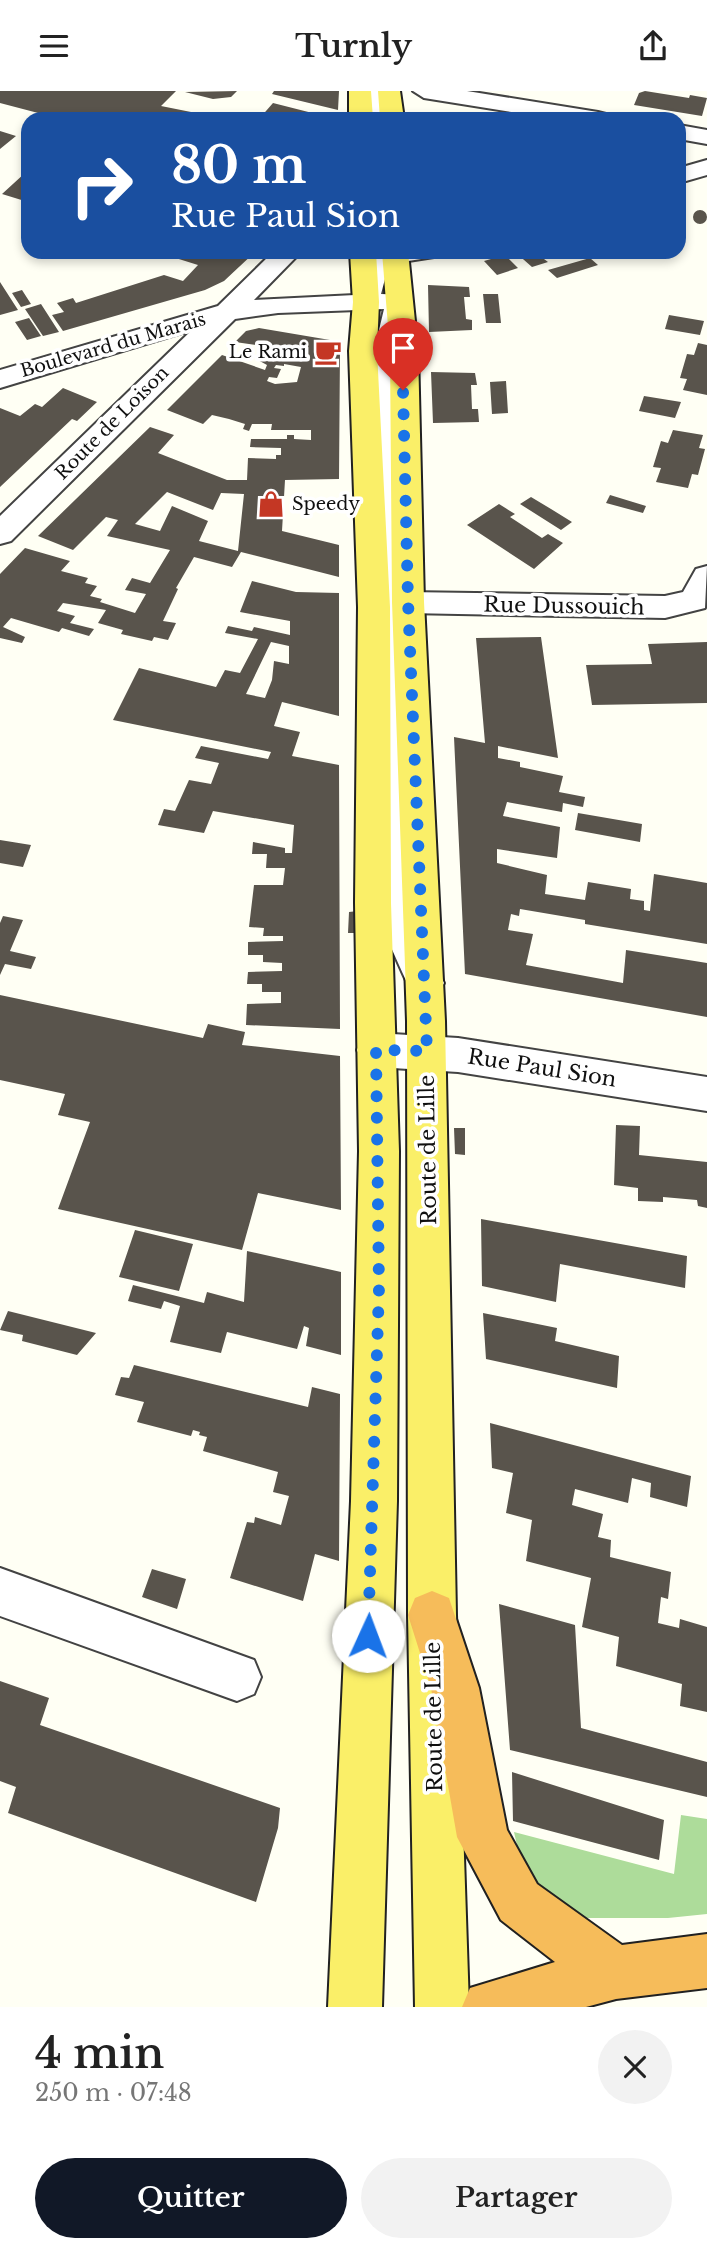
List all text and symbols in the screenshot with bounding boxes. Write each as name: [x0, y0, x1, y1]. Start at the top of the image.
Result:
text: Turnly: [295, 26, 412, 66]
icon: menu: [35, 27, 73, 65]
icon: share: [634, 27, 672, 65]
text: 80 m: [171, 135, 306, 196]
icon: right: [56, 140, 147, 231]
text: Rue Paul Sion: [171, 196, 400, 236]
street label: Boulevard du Marais: [18, 308, 208, 382]
pin: [373, 318, 433, 390]
icon: arrive: [384, 329, 422, 367]
cafe icon: Le Rami: [313, 337, 343, 367]
place label: Le Rami: [229, 341, 307, 363]
street label: Route de Loison: [51, 362, 173, 484]
shop icon: Speedy: [256, 489, 286, 519]
place label: Speedy: [292, 493, 360, 515]
street label: Rue Dussouich: [483, 592, 645, 620]
street label: Rue Paul Sion: [466, 1043, 618, 1093]
street label: Route de Lille: [414, 1075, 442, 1225]
position arrow: [331, 1599, 405, 1673]
street label: Route de Lille: [420, 1642, 448, 1792]
text: 4 min: [35, 2027, 164, 2079]
button: close: [598, 2030, 672, 2104]
text: 250 m · 07:48: [35, 2079, 192, 2107]
button: Quitter: [35, 2158, 347, 2238]
button: Partager: [361, 2158, 672, 2238]

